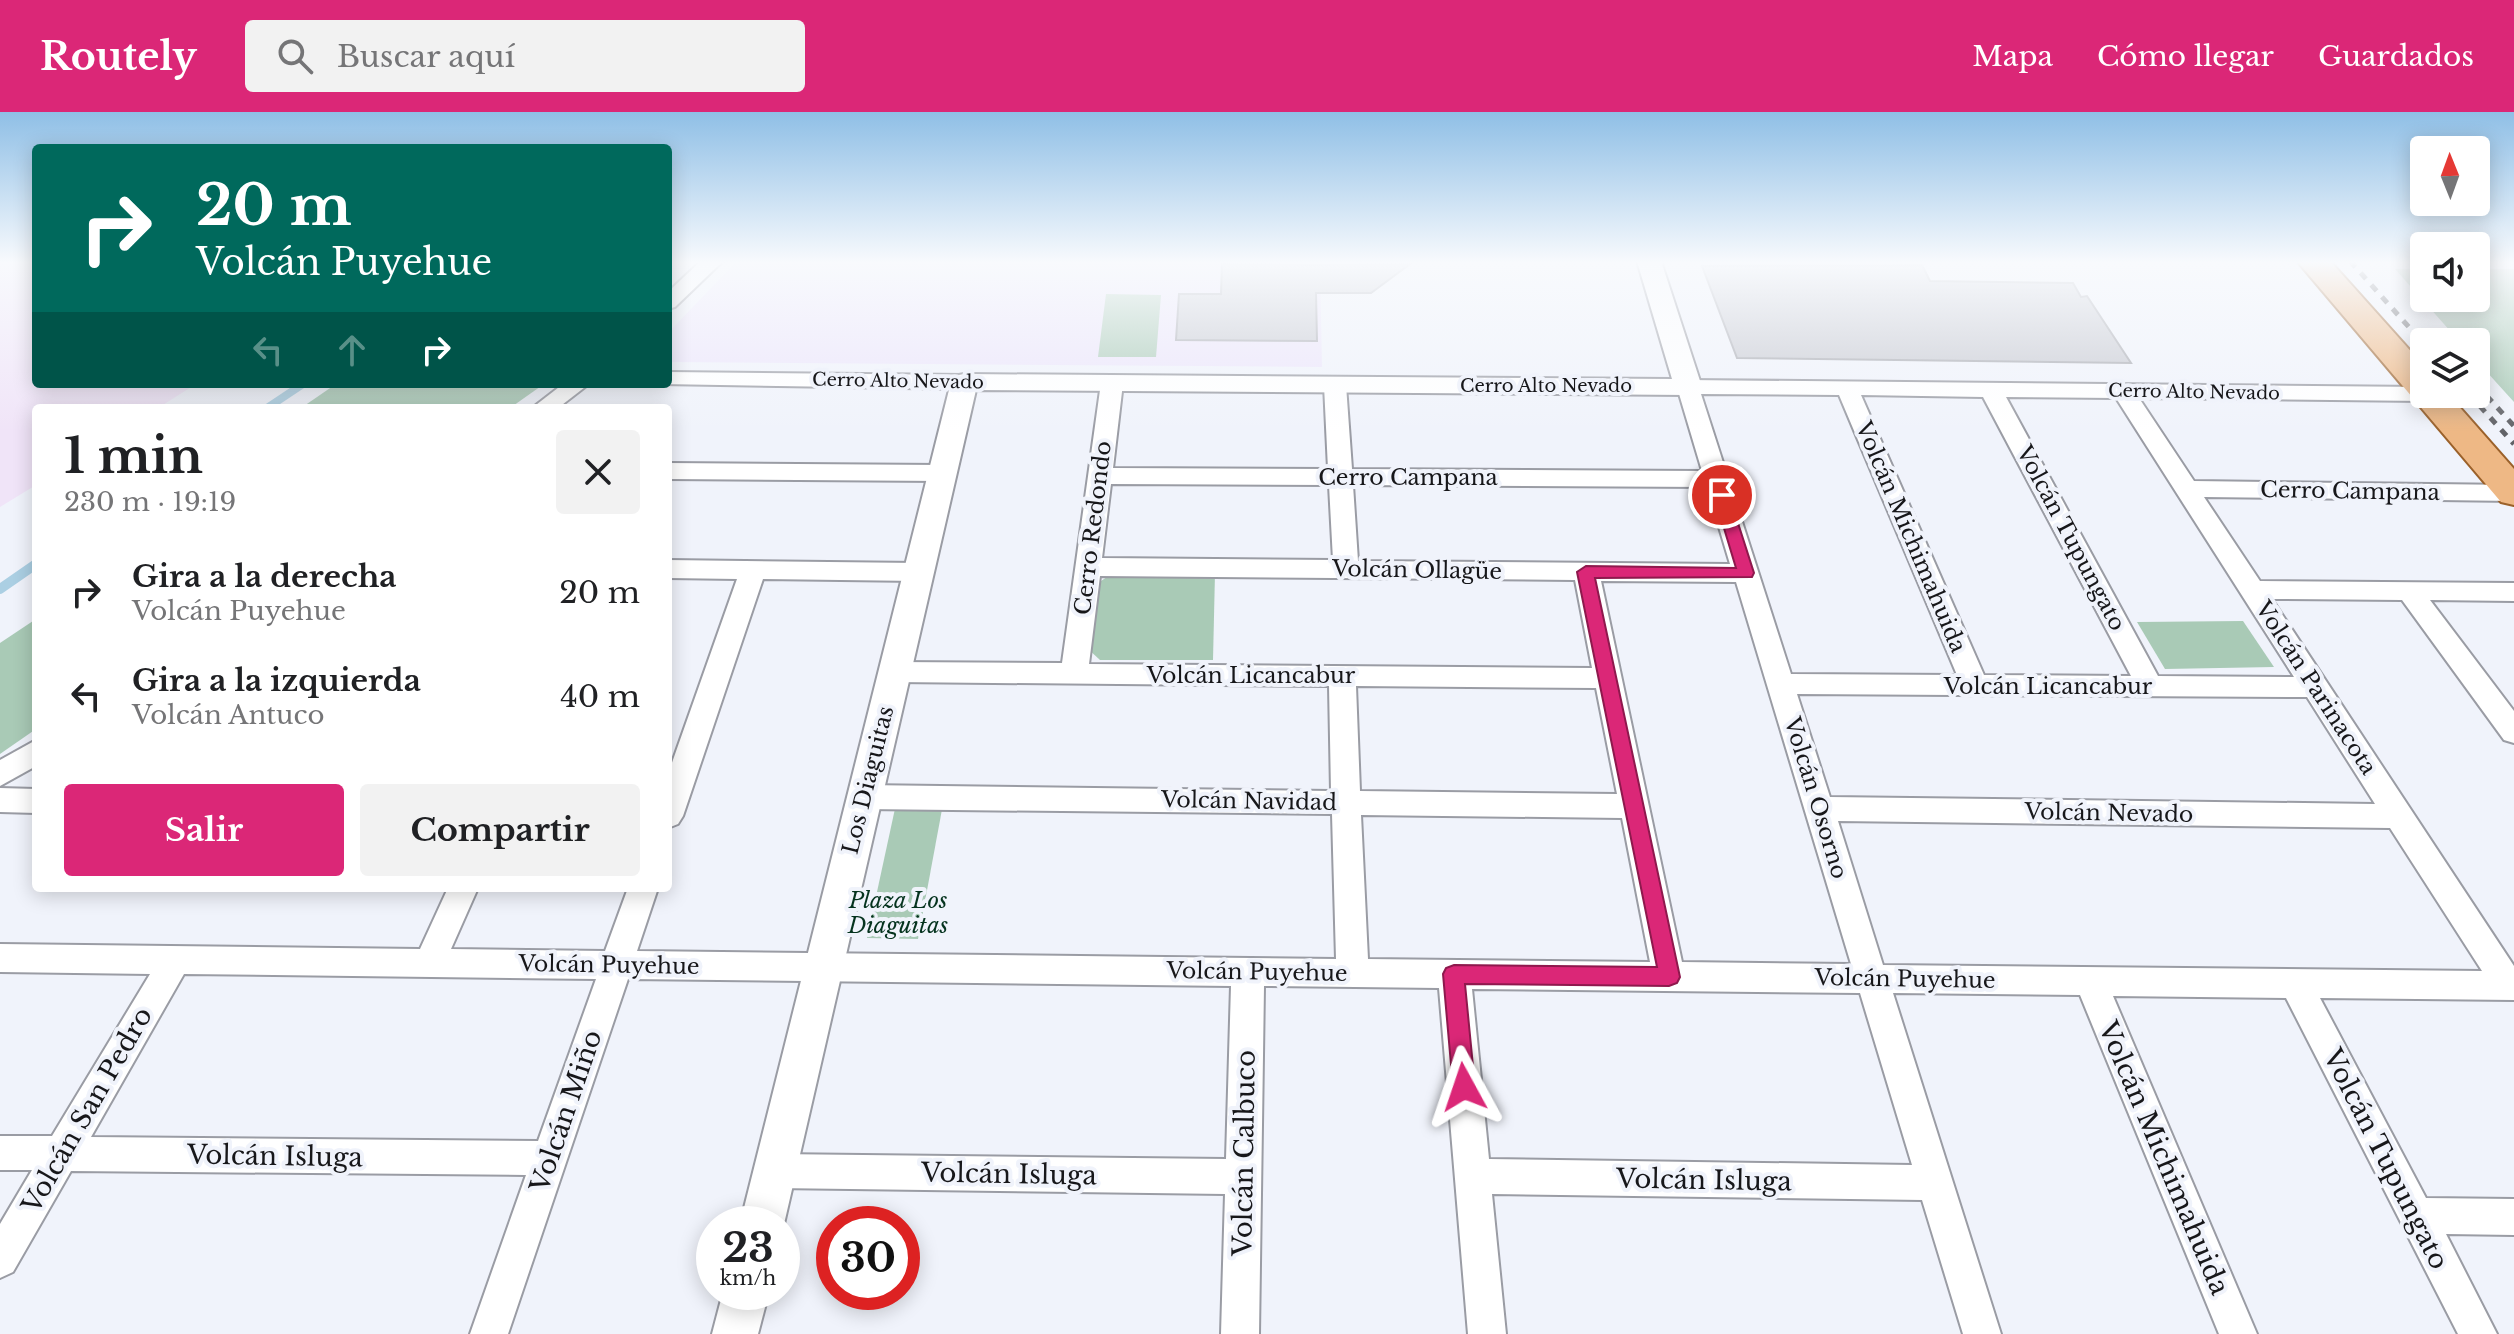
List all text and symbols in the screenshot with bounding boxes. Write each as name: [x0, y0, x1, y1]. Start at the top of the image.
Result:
search box: [245, 20, 805, 92]
text: Routely: [40, 33, 197, 80]
icon: search: [273, 34, 317, 78]
text: Buscar aquí: [337, 38, 515, 75]
text: Mapa: [1972, 39, 2053, 74]
text: Cómo llegar: [2097, 39, 2274, 74]
text: Guardados: [2318, 39, 2474, 74]
north arrow: [2410, 136, 2490, 216]
map controls: [2410, 136, 2490, 408]
text: 20 m: [196, 171, 352, 240]
icon: right: [64, 176, 168, 280]
button: sound: [2410, 232, 2490, 312]
text: Volcán Puyehue: [196, 240, 492, 285]
icon: left: [246, 328, 290, 372]
icon: ahead: [330, 328, 374, 372]
icon: right: [414, 328, 458, 372]
button: layers: [2410, 328, 2490, 408]
street label: Cerro Alto Nevado: [812, 369, 984, 393]
street label: Cerro Alto Nevado: [1460, 375, 1632, 397]
street label: Cerro Alto Nevado: [2108, 380, 2280, 404]
street label: Volcán Michimahuida: [1850, 416, 1972, 657]
text: 1 min: [64, 426, 203, 486]
button: close: [556, 430, 640, 514]
street label: Cerro Redondo: [1069, 439, 1117, 617]
street label: Volcán Tupungato: [2010, 440, 2131, 635]
pin: [1688, 461, 1756, 529]
street label: Cerro Campana: [1318, 464, 1499, 491]
icon: arrive: [1700, 473, 1744, 517]
street label: Cerro Campana: [2260, 476, 2441, 506]
text: 230 m · 19:19: [64, 486, 236, 518]
street label: Volcán Ollagüe: [1331, 555, 1502, 585]
text: Gira a la derecha: [132, 558, 397, 595]
icon: right: [64, 570, 108, 614]
text: 20 m: [559, 574, 640, 611]
text: Volcán Puyehue: [132, 595, 346, 627]
street label: Volcán Parinacota: [2249, 595, 2383, 780]
text: Gira a la izquierda: [132, 662, 421, 699]
street label: Volcán Licancabur: [1146, 662, 1356, 689]
street label: Volcán Licancabur: [1943, 673, 2153, 700]
icon: left: [64, 674, 108, 718]
text: 40 m: [560, 678, 640, 715]
text: Volcán Antuco: [132, 699, 324, 731]
street label: Los Diaguitas: [837, 703, 899, 857]
street label: Volcán Osorno: [1778, 713, 1853, 882]
button: Salir: [64, 784, 344, 876]
button: Compartir: [360, 784, 640, 876]
street label: Volcán Navidad: [1160, 786, 1337, 816]
street label: Volcán Nevado: [2024, 798, 2193, 828]
park label: Plaza Los Diaguitas: [847, 887, 948, 939]
street label: Volcán Puyehue: [517, 950, 700, 980]
street label: Volcán Puyehue: [1165, 957, 1348, 987]
street label: Volcán Puyehue: [1813, 964, 1996, 994]
street label: Volcán San Pedro: [15, 1001, 159, 1220]
street label: Volcán Michimahuida: [2092, 1016, 2236, 1300]
street label: Volcán Miño: [523, 1026, 609, 1197]
street label: Volcán Tupungato: [2316, 1043, 2455, 1275]
position arrow: [1422, 1045, 1506, 1129]
street label: Volcán Calbuco: [1226, 1050, 1262, 1257]
street label: Volcán Isluga: [186, 1138, 364, 1174]
street label: Volcán Isluga: [920, 1156, 1098, 1192]
street label: Volcán Isluga: [1615, 1162, 1793, 1198]
speed limit sign: 30: [816, 1206, 920, 1310]
text: 23: [722, 1223, 774, 1273]
text: km/h: [720, 1266, 776, 1290]

